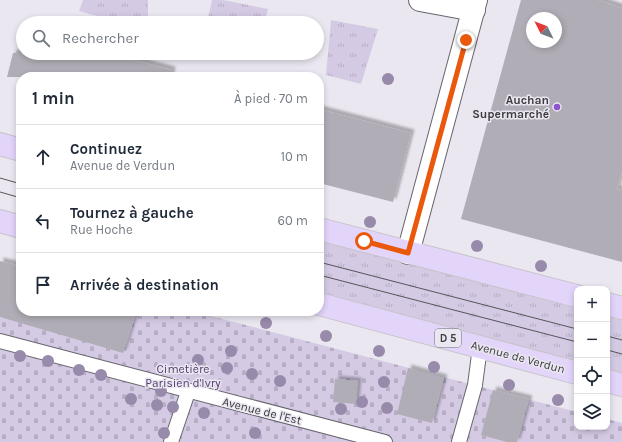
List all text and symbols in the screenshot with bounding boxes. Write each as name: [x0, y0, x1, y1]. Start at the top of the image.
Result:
north arrow: [526, 12, 562, 48]
search box: [16, 16, 324, 60]
icon: search: [30, 27, 52, 49]
text: Rechercher: [62, 29, 139, 47]
route end: [457, 31, 475, 49]
text: 1 min: [32, 88, 75, 108]
text: À pied · 70 m: [234, 91, 308, 106]
place label: Auchan Supermarché: [472, 93, 549, 121]
marker: Auchan Supermarché: [552, 102, 562, 112]
text: Continuez: [70, 140, 142, 158]
icon: ahead: [32, 146, 54, 168]
text: 10 m: [281, 149, 308, 164]
text: Avenue de Verdun: [70, 158, 175, 173]
text: Tournez à gauche: [70, 204, 194, 222]
icon: left: [32, 210, 54, 232]
text: 60 m: [278, 213, 308, 228]
text: Rue Hoche: [70, 222, 133, 237]
route start: [355, 232, 373, 250]
icon: arrive: [32, 274, 54, 296]
text: Arrivée à destination: [70, 276, 219, 294]
map controls: [574, 286, 610, 430]
button: +: [574, 286, 610, 322]
button: −: [574, 322, 610, 358]
road number: D 5: [435, 329, 461, 347]
street label: Avenue de Verdun: [469, 338, 567, 376]
button: locate: [574, 358, 610, 394]
park label: Cimetière Parisien d'Ivry: [145, 362, 221, 390]
street label: Avenue de l'Est: [221, 394, 303, 428]
button: layers: [574, 394, 610, 430]

